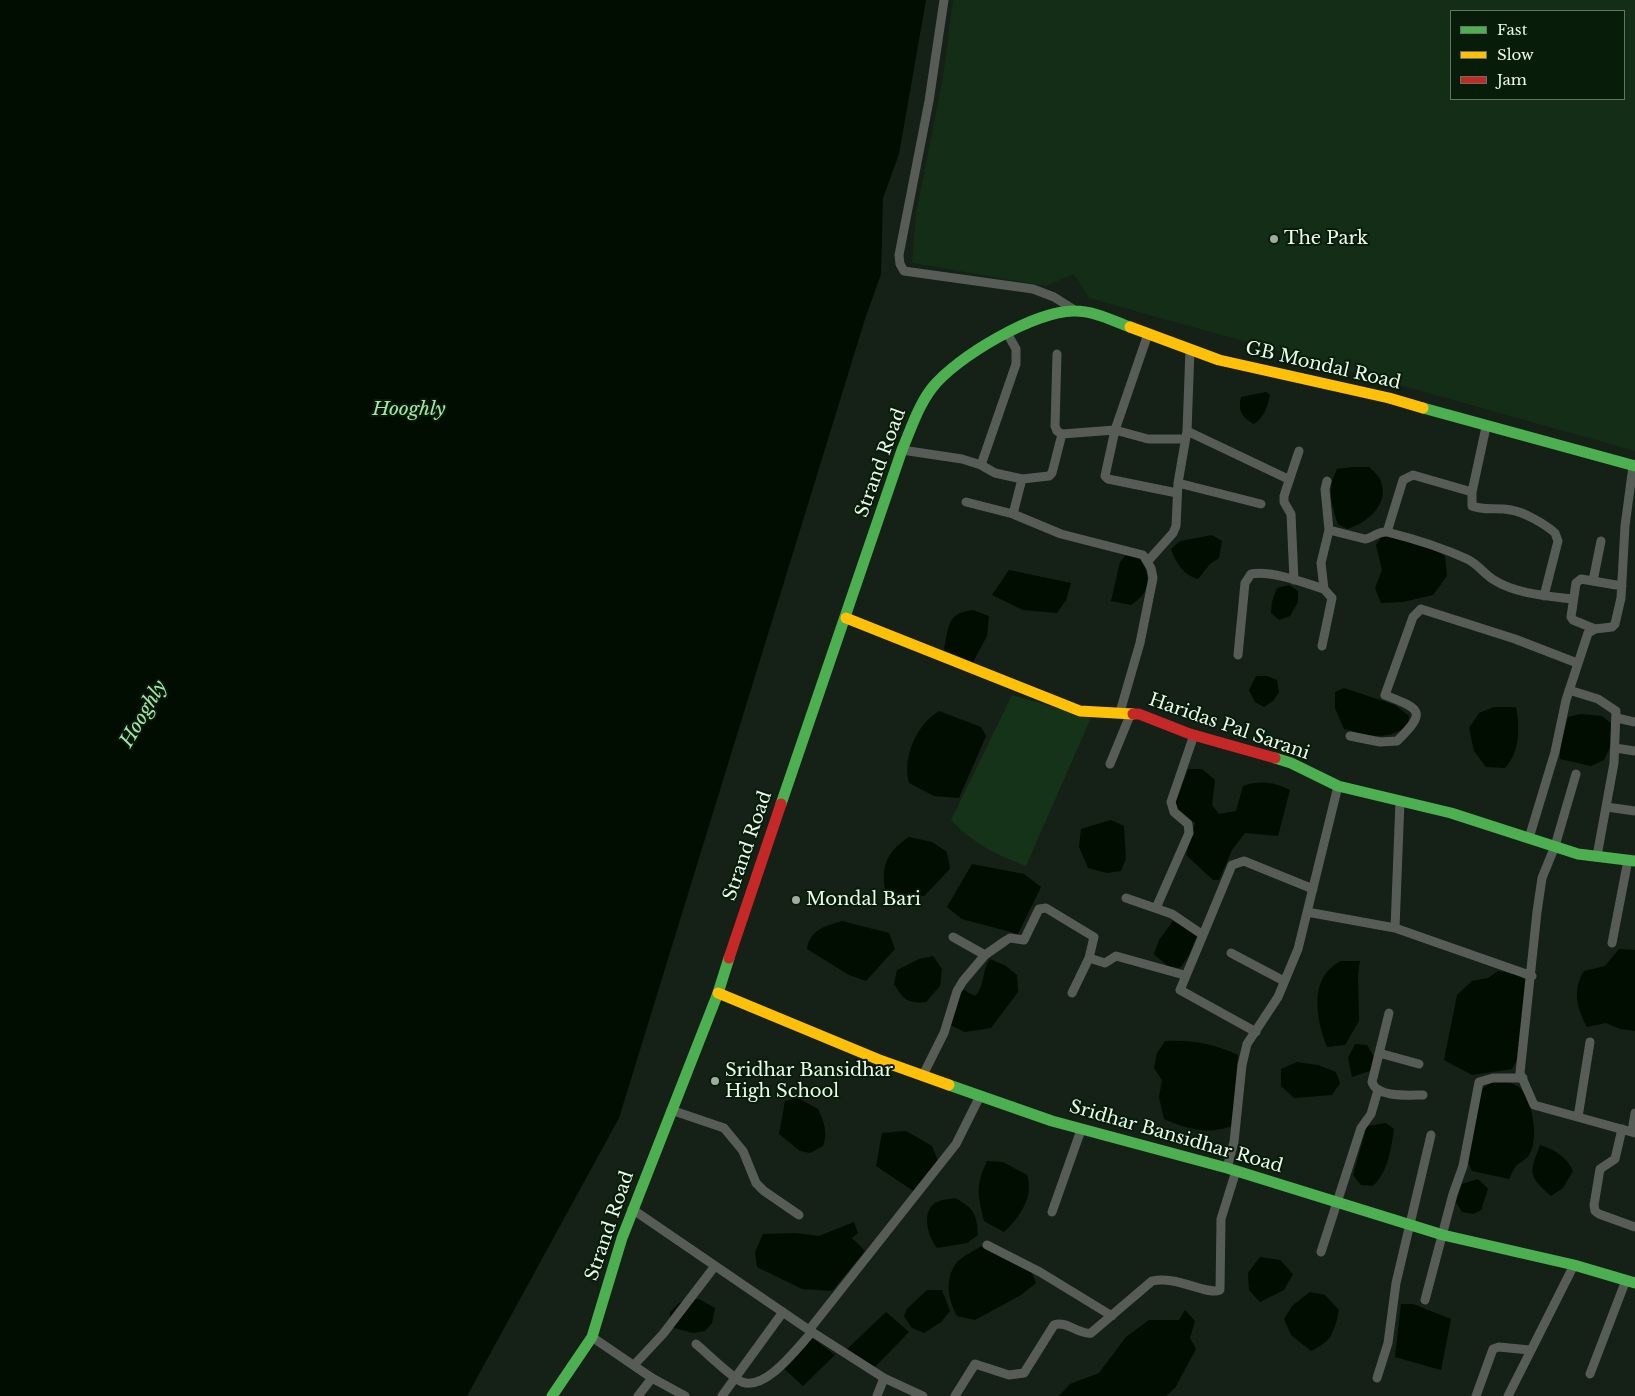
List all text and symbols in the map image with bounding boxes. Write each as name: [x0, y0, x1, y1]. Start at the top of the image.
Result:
legend: [1450, 10, 1625, 100]
text: Fast: [1497, 20, 1527, 39]
text: Slow: [1497, 45, 1534, 64]
text: Jam: [1497, 70, 1527, 89]
place label: The Park: [1284, 228, 1368, 250]
marker: The Park: [1268, 233, 1280, 245]
street label: GB Mondal Road: [1243, 338, 1403, 394]
water label: Hooghly: [372, 399, 446, 421]
street label: Strand Road: [851, 406, 911, 520]
water label: Hooghly: [116, 677, 172, 751]
street label: Haridas Pal Sarani: [1146, 689, 1312, 765]
street label: Strand Road: [719, 788, 777, 904]
place label: Mondal Bari: [806, 889, 921, 911]
marker: Mondal Bari: [790, 894, 802, 906]
place label: Sridhar Bansidhar High School: [725, 1060, 893, 1102]
marker: Sridhar Bansidhar High School: [709, 1075, 721, 1087]
street label: Sridhar Bansidhar Road: [1067, 1096, 1285, 1178]
street label: Strand Road: [581, 1168, 639, 1284]

